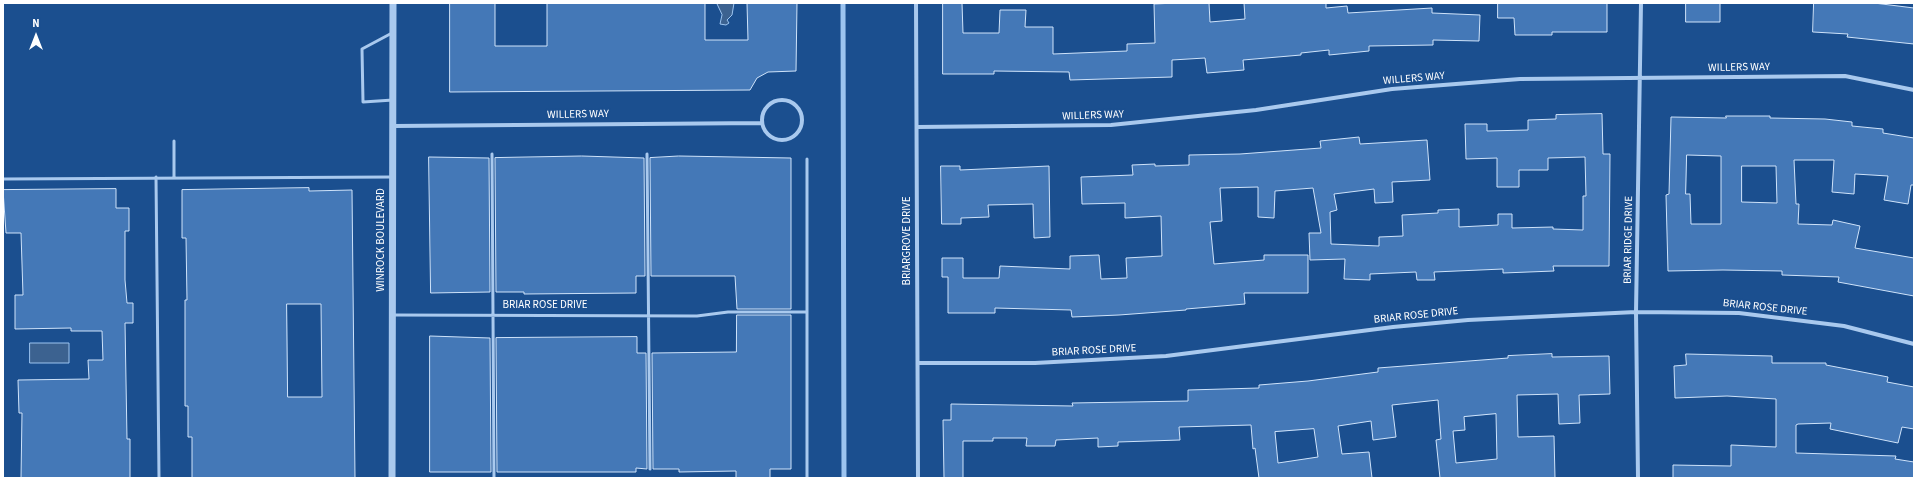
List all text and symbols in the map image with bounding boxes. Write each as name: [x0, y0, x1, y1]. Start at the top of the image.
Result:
north arrow: [16, 16, 56, 56]
text: N: [32, 16, 40, 31]
street label: WILLERS WAY: [1708, 61, 1770, 75]
street label: WILLERS WAY: [1383, 70, 1445, 88]
street label: WILLERS WAY: [547, 108, 609, 122]
street label: WILLERS WAY: [1062, 108, 1124, 124]
street label: WINROCK BOULEVARD: [375, 188, 389, 292]
street label: BRIARGROVE DRIVE: [901, 196, 915, 286]
street label: BRIAR RIDGE DRIVE: [1622, 196, 1636, 284]
street label: BRIAR ROSE DRIVE: [1722, 297, 1808, 319]
street label: BRIAR ROSE DRIVE: [503, 299, 587, 313]
street label: BRIAR ROSE DRIVE: [1373, 305, 1459, 327]
street label: BRIAR ROSE DRIVE: [1051, 342, 1137, 360]

